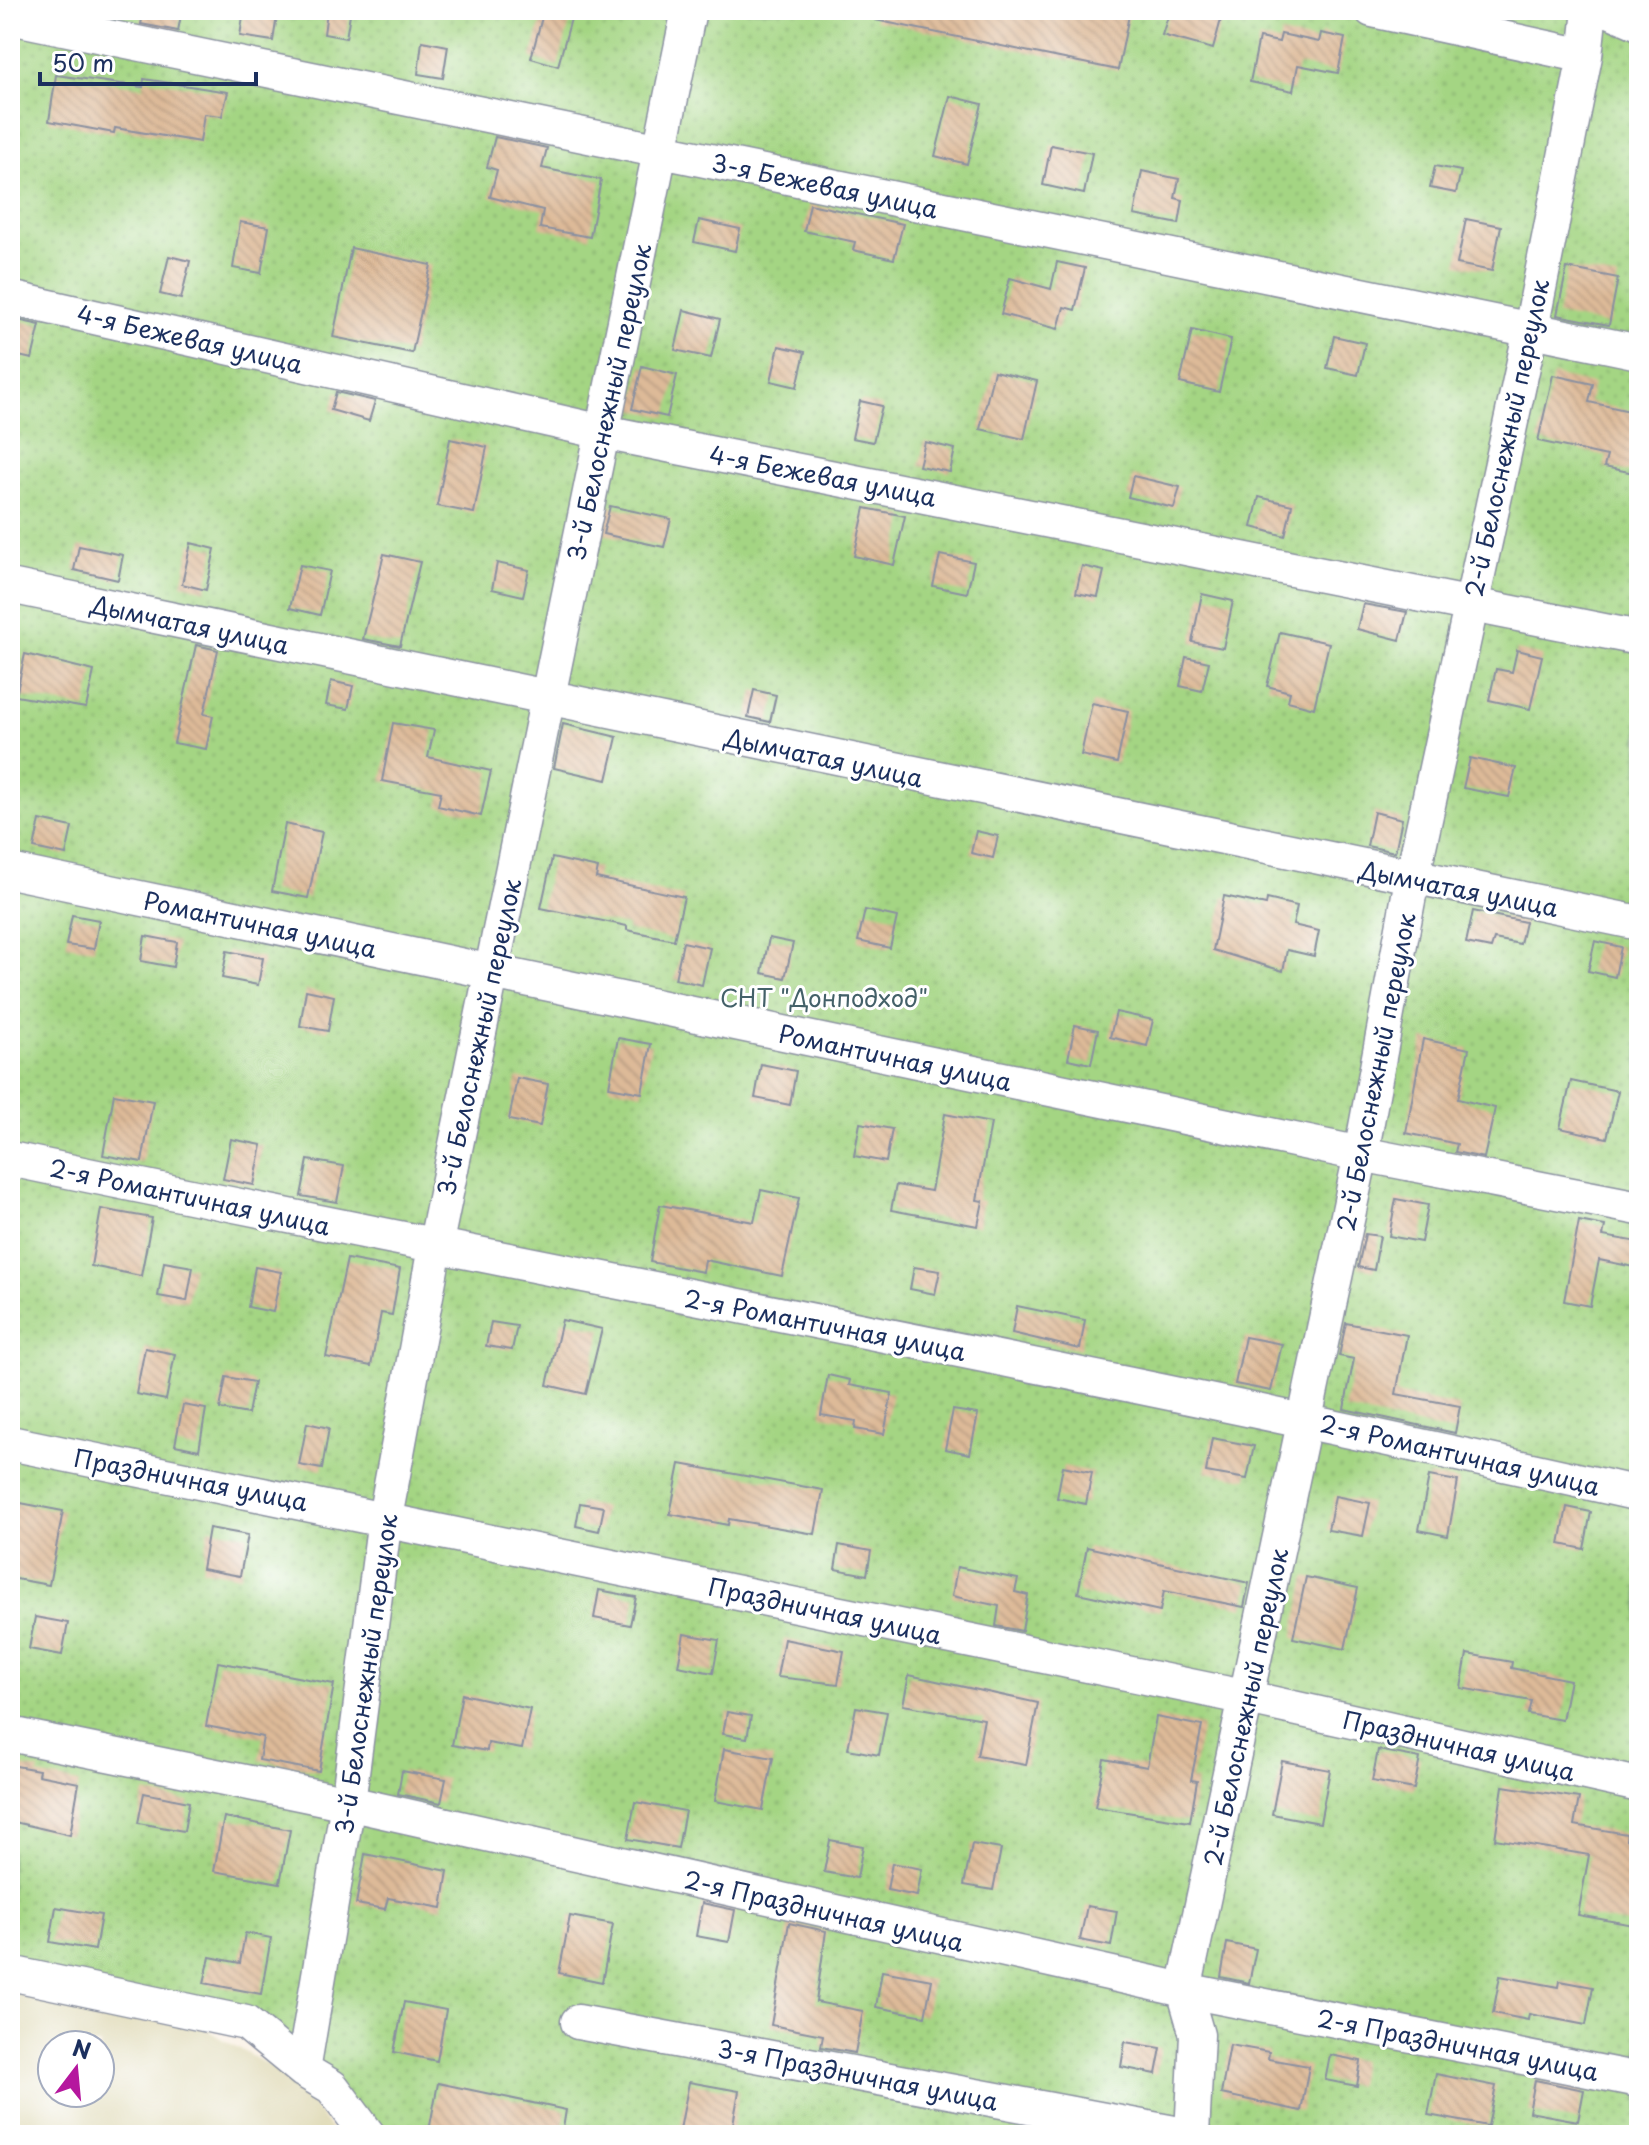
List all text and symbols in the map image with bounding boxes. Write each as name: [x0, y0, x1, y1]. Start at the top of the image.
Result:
scale bar: [40, 36, 256, 86]
text: 50 m: [52, 44, 114, 80]
street label: 3-я Бежевая улица: [709, 143, 941, 227]
street label: 3-й Белоснежный переулок: [557, 240, 659, 564]
street label: 2-й Белоснежный переулок: [1455, 275, 1557, 600]
street label: 4-я Бежевая улица: [74, 295, 306, 381]
street label: 4-я Бежевая улица: [707, 435, 939, 515]
street label: Дымчатая улица: [87, 585, 292, 663]
street label: Дымчатая улица: [721, 718, 926, 796]
street label: Дымчатая улица: [1356, 851, 1561, 925]
street label: 3-й Белоснежный переулок: [427, 875, 529, 1199]
street label: Романтичная улица: [140, 882, 380, 966]
street label: 2-й Белоснежный переулок: [1326, 909, 1424, 1234]
park label: СНТ "Донподход": [720, 979, 928, 1015]
street label: Романтичная улица: [775, 1015, 1015, 1099]
street label: 2-я Романтичная улица: [46, 1149, 334, 1243]
street label: 2-я Романтичная улица: [681, 1279, 969, 1369]
street label: 2-я Романтичная улица: [1317, 1404, 1603, 1504]
street label: Праздничная улица: [71, 1439, 311, 1519]
street label: 3-й Белоснежный переулок: [325, 1511, 405, 1836]
street label: 2-й Белоснежный переулок: [1194, 1544, 1296, 1869]
street label: Праздничная улица: [705, 1568, 945, 1652]
street label: Праздничная улица: [1339, 1701, 1579, 1789]
street label: 2-я Праздничная улица: [681, 1860, 967, 1960]
street label: 2-я Праздничная улица: [1314, 1999, 1602, 2089]
north arrow: [36, 2029, 116, 2109]
street label: 3-я Праздничная улица: [715, 2029, 1001, 2119]
text: N: [69, 2030, 95, 2067]

